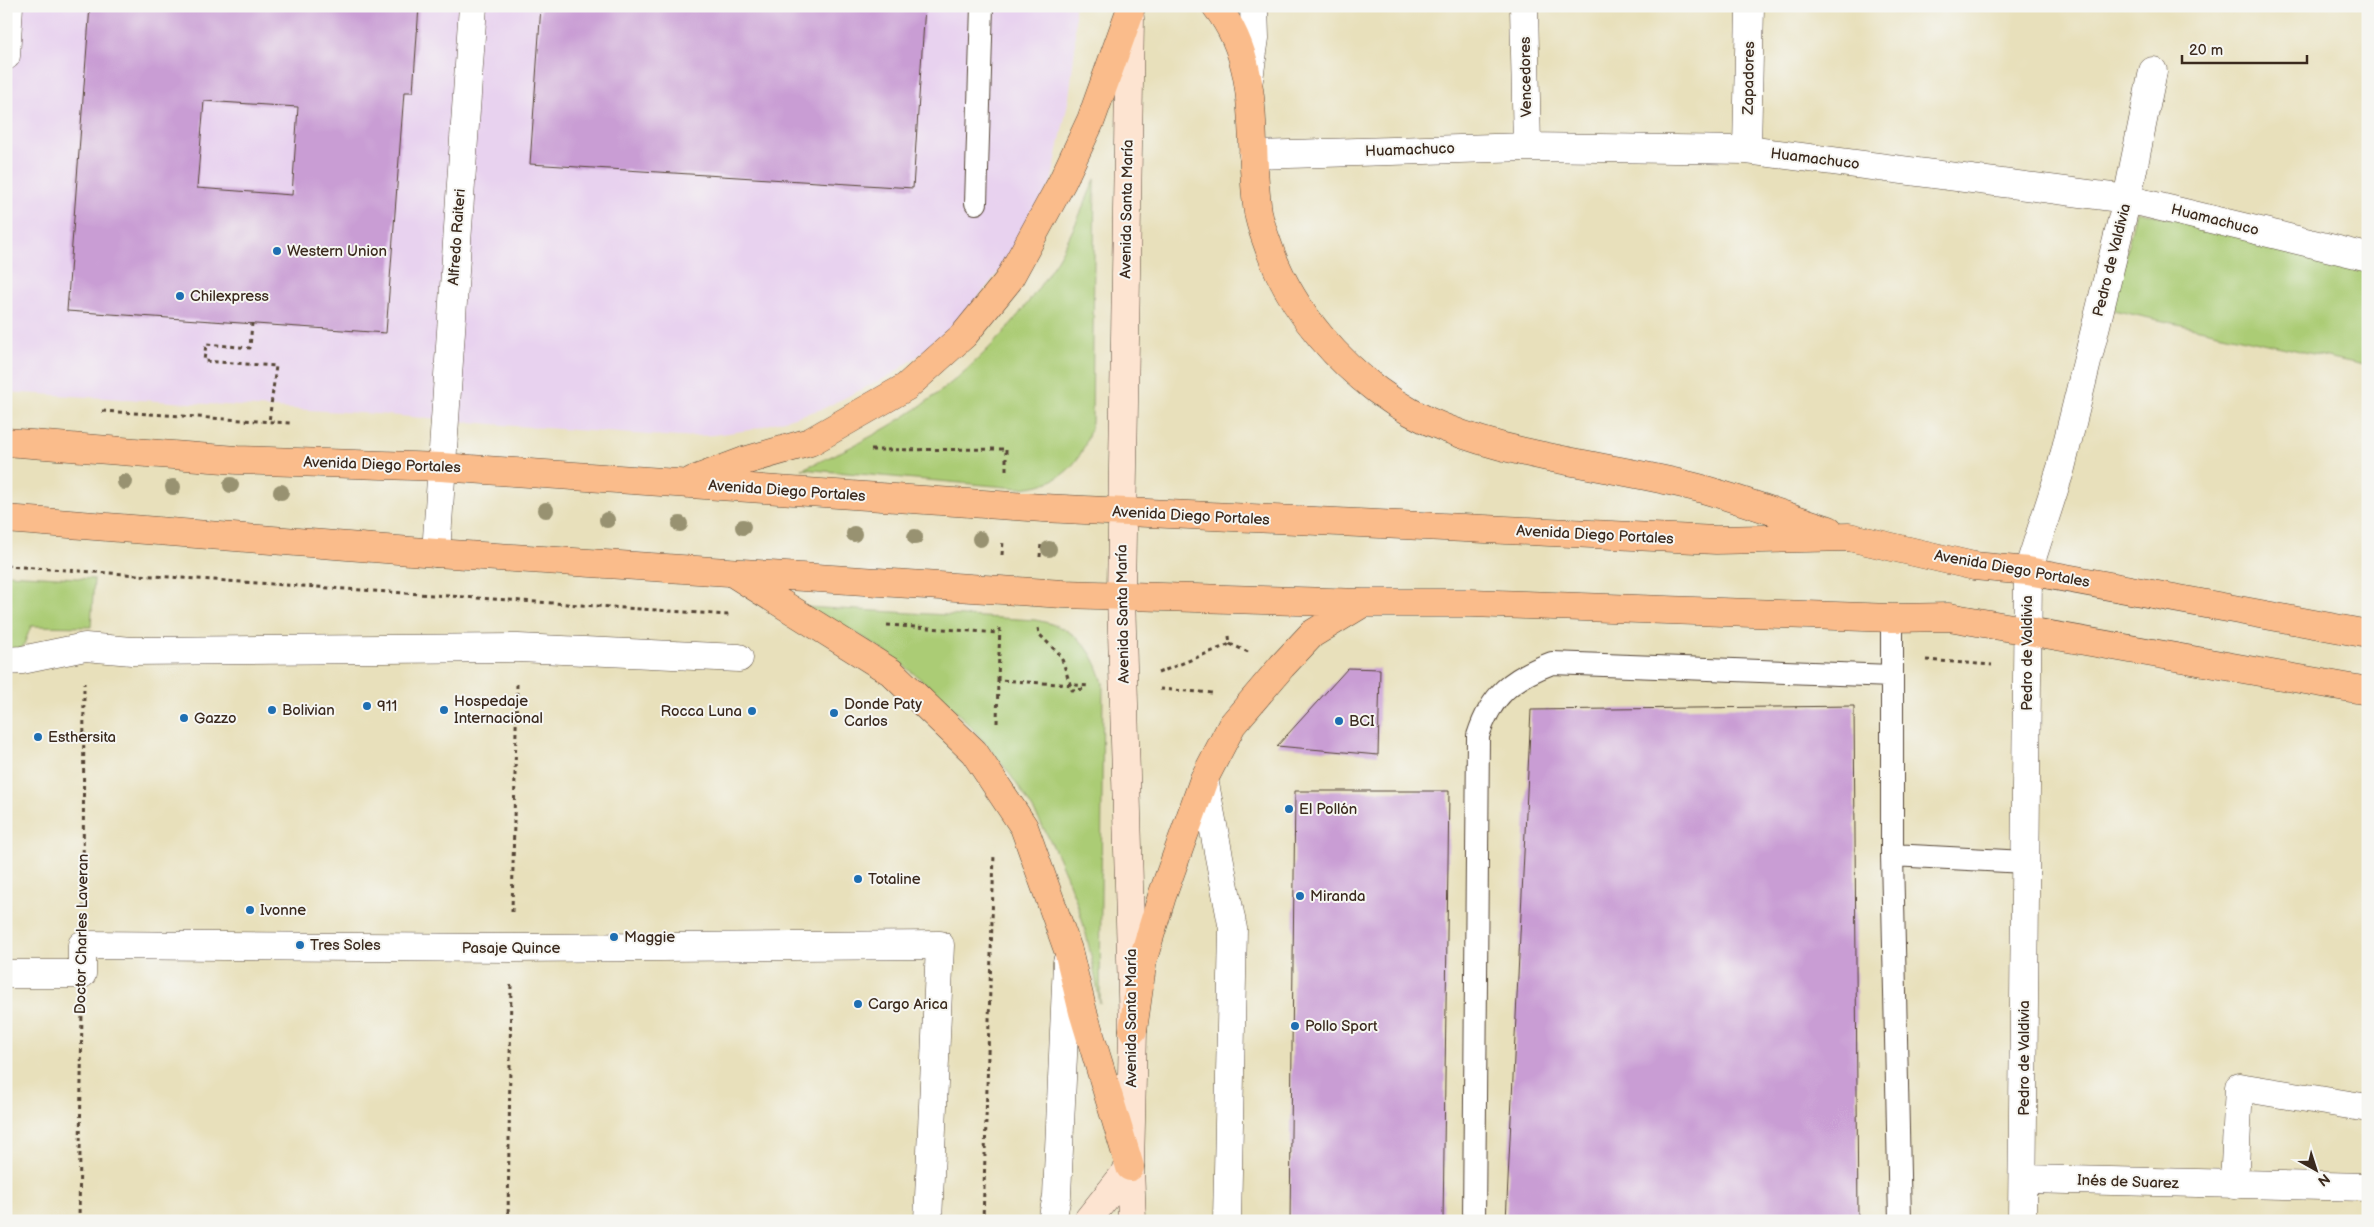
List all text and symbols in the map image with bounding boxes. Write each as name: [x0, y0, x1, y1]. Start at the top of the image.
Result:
scale bar: [2182, 32, 2306, 64]
street label: Vencedores: [1516, 36, 1536, 118]
street label: Zapadores: [1739, 41, 1759, 116]
text: 20 m: [2189, 41, 2223, 60]
street label: Avenida Santa María: [1116, 139, 1138, 279]
street label: Huamachuco: [1365, 139, 1455, 161]
street label: Huamachuco: [1769, 144, 1861, 174]
street label: Alfredo Raiteri: [444, 188, 470, 286]
street label: Huamachuco: [2169, 200, 2261, 240]
street label: Pedro de Valdivia: [2089, 202, 2135, 318]
place label: Western Union: [287, 242, 387, 261]
marker: Western Union: [271, 245, 283, 257]
place label: Chilexpress: [190, 287, 270, 306]
marker: Chilexpress: [174, 290, 186, 302]
street label: Avenida Diego Portales: [303, 453, 462, 477]
street label: Avenida Diego Portales: [708, 476, 867, 506]
street label: Avenida Diego Portales: [1112, 502, 1271, 530]
street label: Avenida Diego Portales: [1516, 521, 1675, 549]
street label: Avenida Santa María: [1112, 544, 1134, 684]
street label: Avenida Diego Portales: [1933, 546, 2092, 592]
street label: Pedro de Valdivia: [2018, 595, 2037, 711]
place label: Hospedaje Internacional: [454, 692, 543, 728]
place label: Donde Paty Carlos: [844, 695, 922, 731]
place label: 911: [377, 697, 397, 716]
marker: 911: [361, 700, 373, 712]
place label: Bolivian: [282, 701, 335, 720]
place label: Rocca Luna: [660, 702, 742, 721]
marker: Bolivian: [266, 704, 278, 716]
marker: Hospedaje Internacional: [438, 704, 450, 716]
marker: Rocca Luna: [746, 705, 758, 717]
marker: Donde Paty Carlos: [828, 707, 840, 719]
place label: Gazzo: [194, 709, 236, 728]
marker: Gazzo: [178, 712, 190, 724]
place label: BCI: [1349, 712, 1375, 731]
marker: BCI: [1333, 715, 1345, 727]
place label: Esthersita: [48, 728, 116, 747]
marker: Esthersita: [32, 731, 44, 743]
place label: El Pollón: [1299, 800, 1357, 819]
marker: El Pollón: [1283, 803, 1295, 815]
street label: Doctor Charles Laveran: [71, 854, 93, 1014]
place label: Totaline: [868, 870, 921, 889]
marker: Totaline: [852, 873, 864, 885]
place label: Miranda: [1310, 887, 1366, 906]
marker: Miranda: [1294, 890, 1306, 902]
place label: Ivonne: [260, 901, 306, 920]
marker: Ivonne: [244, 904, 256, 916]
place label: Maggie: [624, 928, 675, 947]
marker: Maggie: [608, 931, 620, 943]
place label: Tres Soles: [310, 936, 381, 955]
marker: Tres Soles: [294, 939, 306, 951]
street label: Pasaje Quince: [462, 939, 560, 958]
street label: Avenida Santa María: [1122, 948, 1141, 1088]
place label: Cargo Arica: [868, 995, 948, 1014]
marker: Cargo Arica: [852, 998, 864, 1010]
street label: Pedro de Valdivia: [2015, 1000, 2034, 1116]
place label: Pollo Sport: [1305, 1017, 1378, 1036]
marker: Pollo Sport: [1289, 1020, 1301, 1032]
north arrow: [2292, 1144, 2342, 1194]
text: N: [2314, 1170, 2333, 1190]
street label: Inés de Suarez: [2077, 1171, 2180, 1193]

